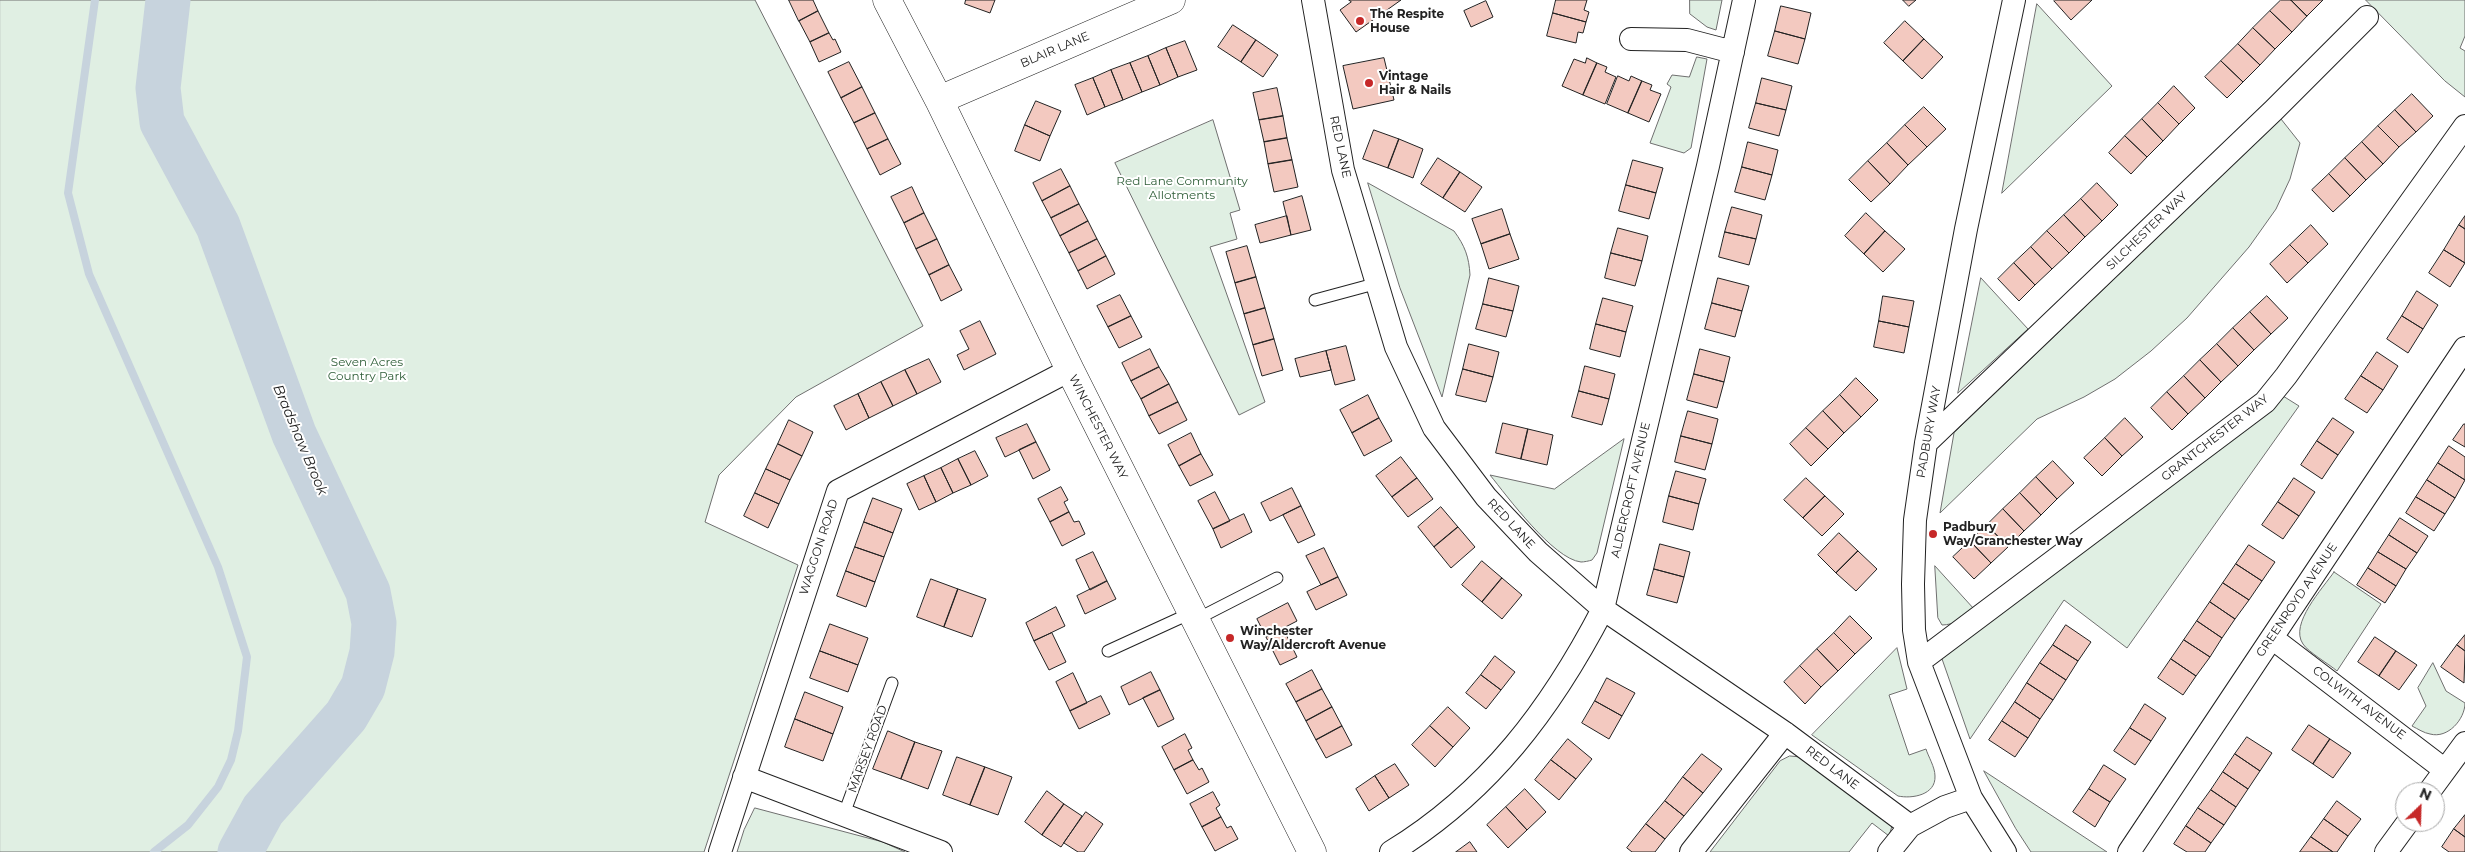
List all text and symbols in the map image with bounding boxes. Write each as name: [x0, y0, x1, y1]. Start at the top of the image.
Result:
place label: The Respite House: [1370, 7, 1444, 35]
marker: The Respite House: [1354, 15, 1366, 27]
street label: BLAIR LANE: [1018, 29, 1092, 71]
place label: Vintage Hair & Nails: [1379, 69, 1451, 97]
marker: Vintage Hair & Nails: [1363, 77, 1375, 89]
street label: RED LANE: [1326, 115, 1354, 179]
park label: Red Lane Community Allotments: [1116, 174, 1248, 202]
street label: SILCHESTER WAY: [2104, 189, 2190, 273]
park label: Seven Acres Country Park: [328, 355, 406, 383]
street label: WINCHESTER WAY: [1065, 372, 1131, 482]
water label: Bradshaw Brook: [269, 382, 331, 498]
street label: PADBURY WAY: [1914, 385, 1944, 479]
street label: GRANTCHESTER WAY: [2159, 392, 2271, 484]
street label: ALDERCROFT AVENUE: [1608, 421, 1654, 559]
street label: RED LANE: [1484, 496, 1538, 552]
street label: WAGGON ROAD: [797, 497, 841, 597]
place label: Padbury Way/Granchester Way: [1943, 520, 2083, 548]
marker: Padbury Way/Granchester Way: [1927, 528, 1939, 540]
street label: GREENROYD AVENUE: [2253, 540, 2341, 660]
place label: Winchester Way/Aldercroft Avenue: [1240, 624, 1386, 652]
marker: Winchester Way/Aldercroft Avenue: [1224, 632, 1236, 644]
street label: COLWITH AVENUE: [2310, 663, 2408, 743]
street label: MARSEY ROAD: [846, 703, 890, 795]
street label: RED LANE: [1802, 743, 1862, 793]
north arrow: [2395, 782, 2445, 832]
text: N: [2417, 784, 2435, 805]

